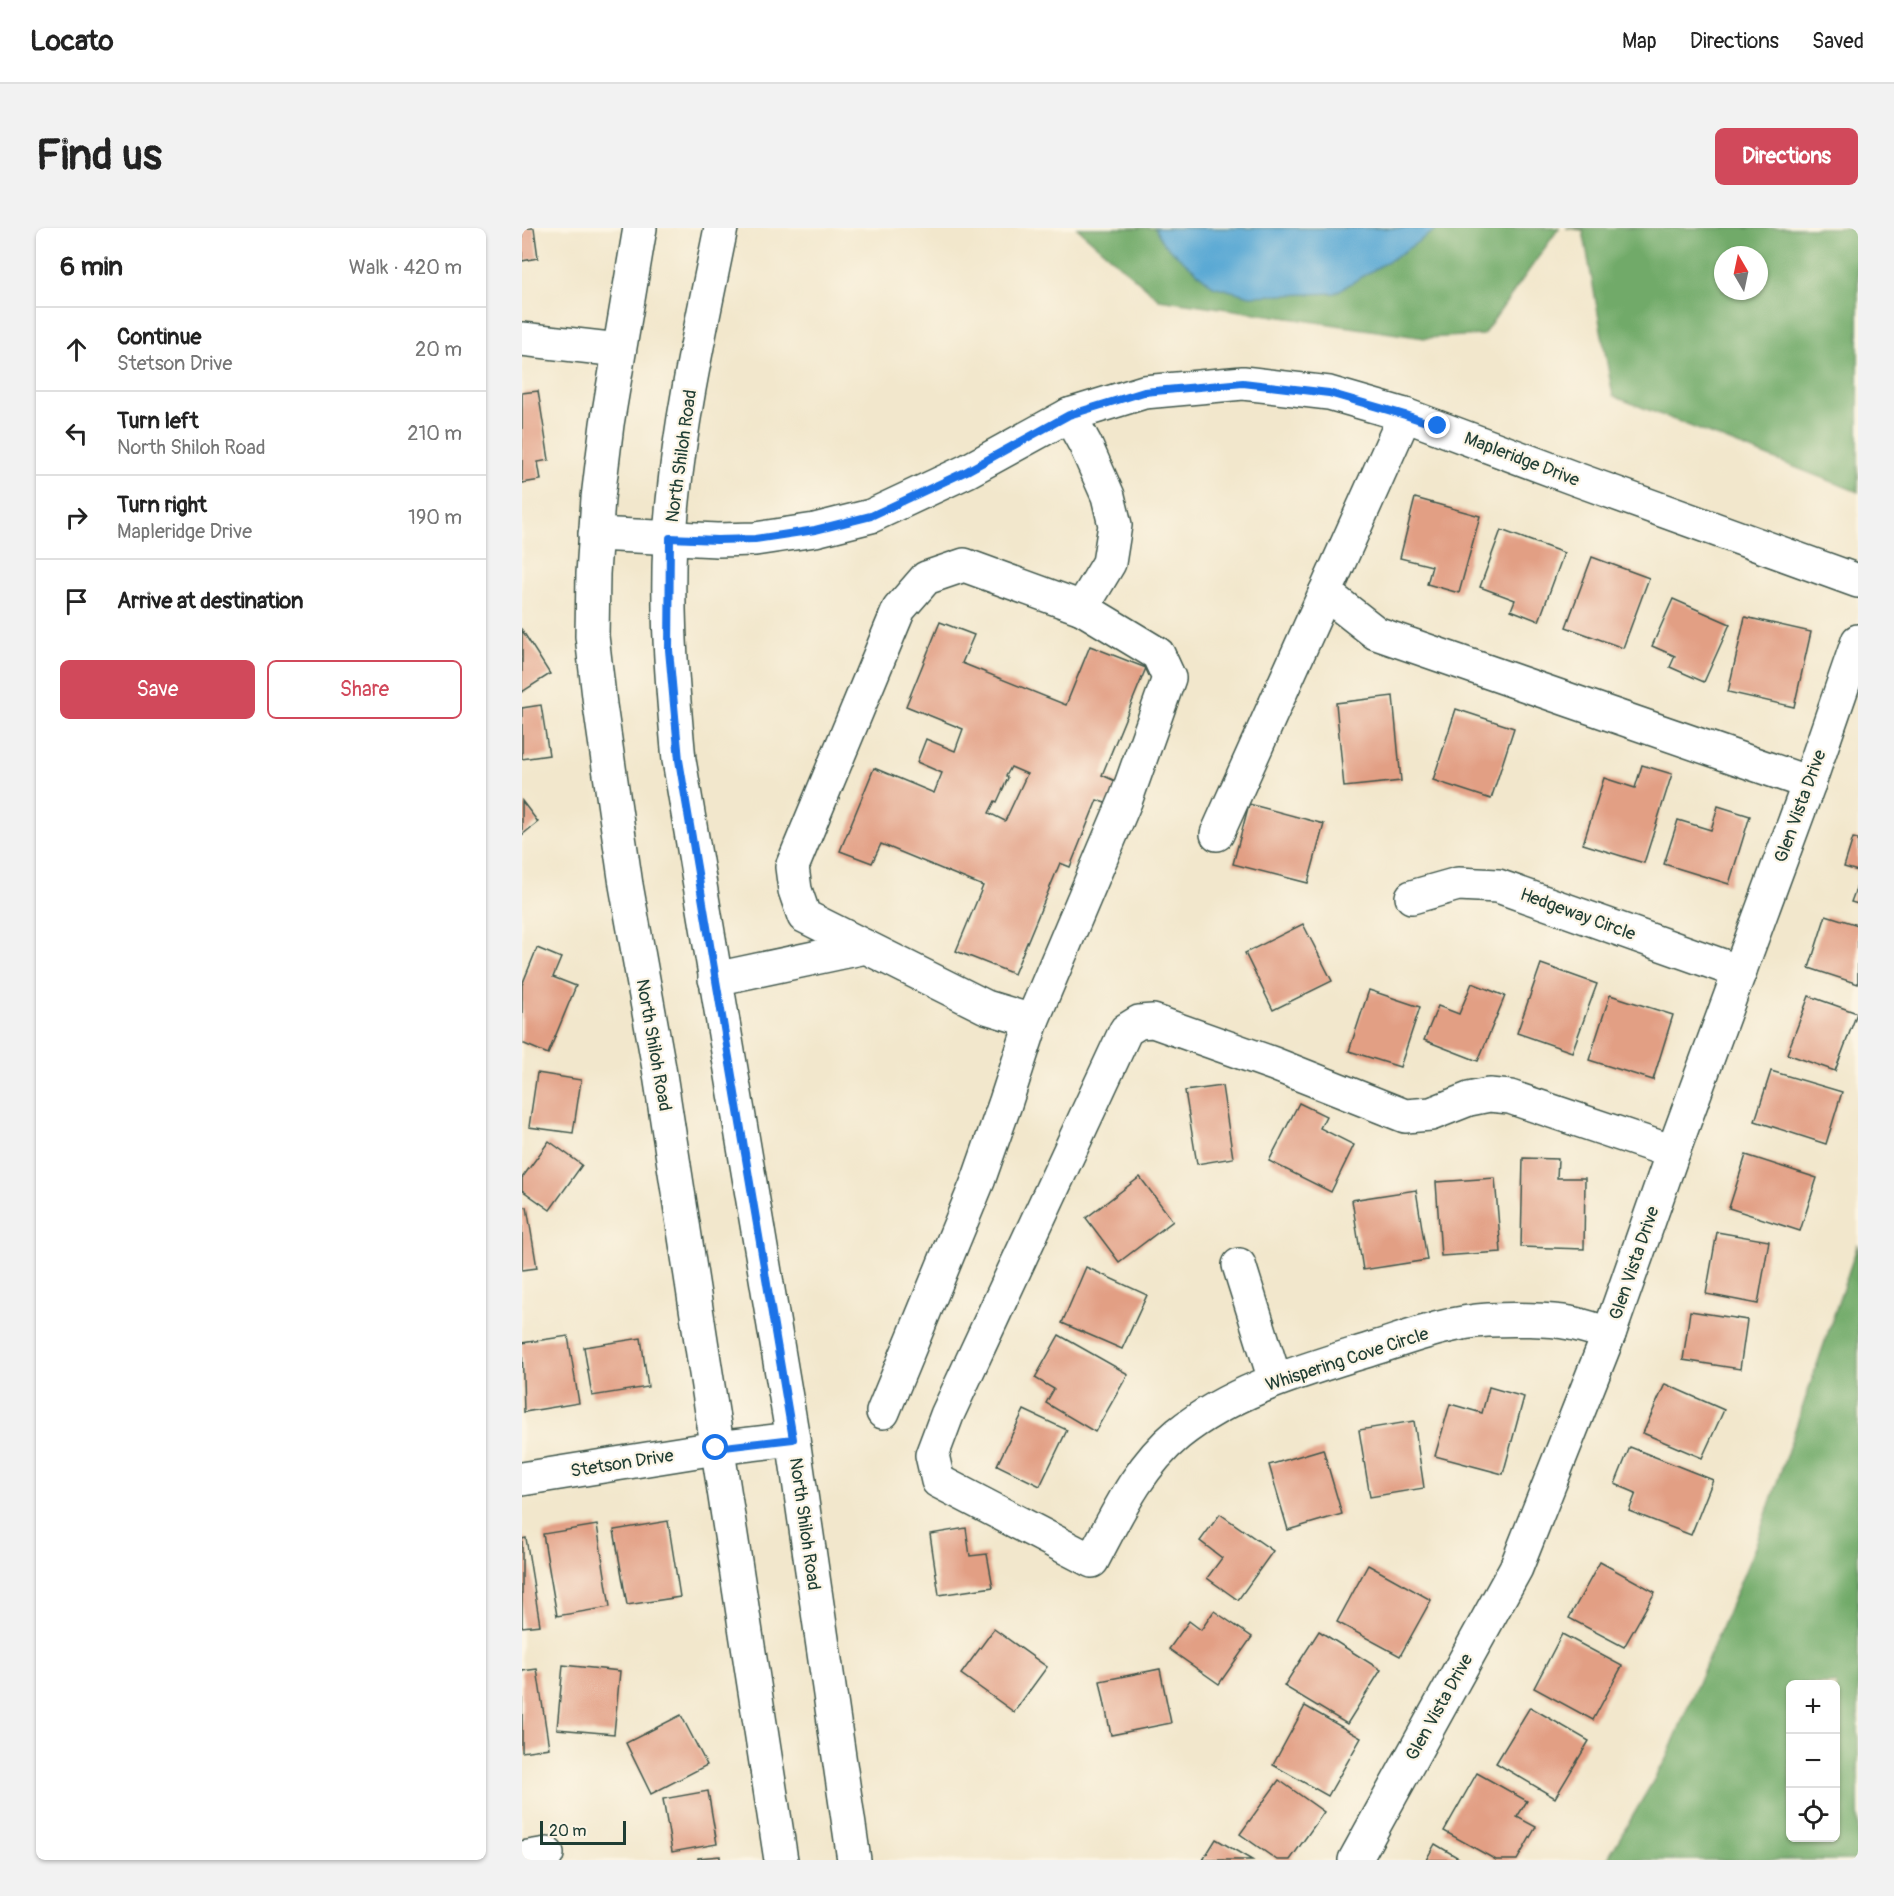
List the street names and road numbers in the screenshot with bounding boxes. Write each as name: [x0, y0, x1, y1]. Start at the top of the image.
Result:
street label: North Shiloh Road: [661, 388, 702, 524]
street label: Mapleridge Drive: [1461, 427, 1583, 492]
street label: Glen Vista Drive: [1769, 746, 1832, 866]
street label: Hedgeway Circle: [1517, 883, 1639, 946]
street label: North Shiloh Road: [631, 977, 676, 1113]
street label: Glen Vista Drive: [1604, 1203, 1665, 1323]
street label: Whispering Cove Circle: [1263, 1322, 1432, 1397]
street label: Stetson Drive: [569, 1444, 675, 1483]
street label: North Shiloh Road: [784, 1456, 825, 1592]
street label: Glen Vista Drive: [1401, 1650, 1478, 1765]

